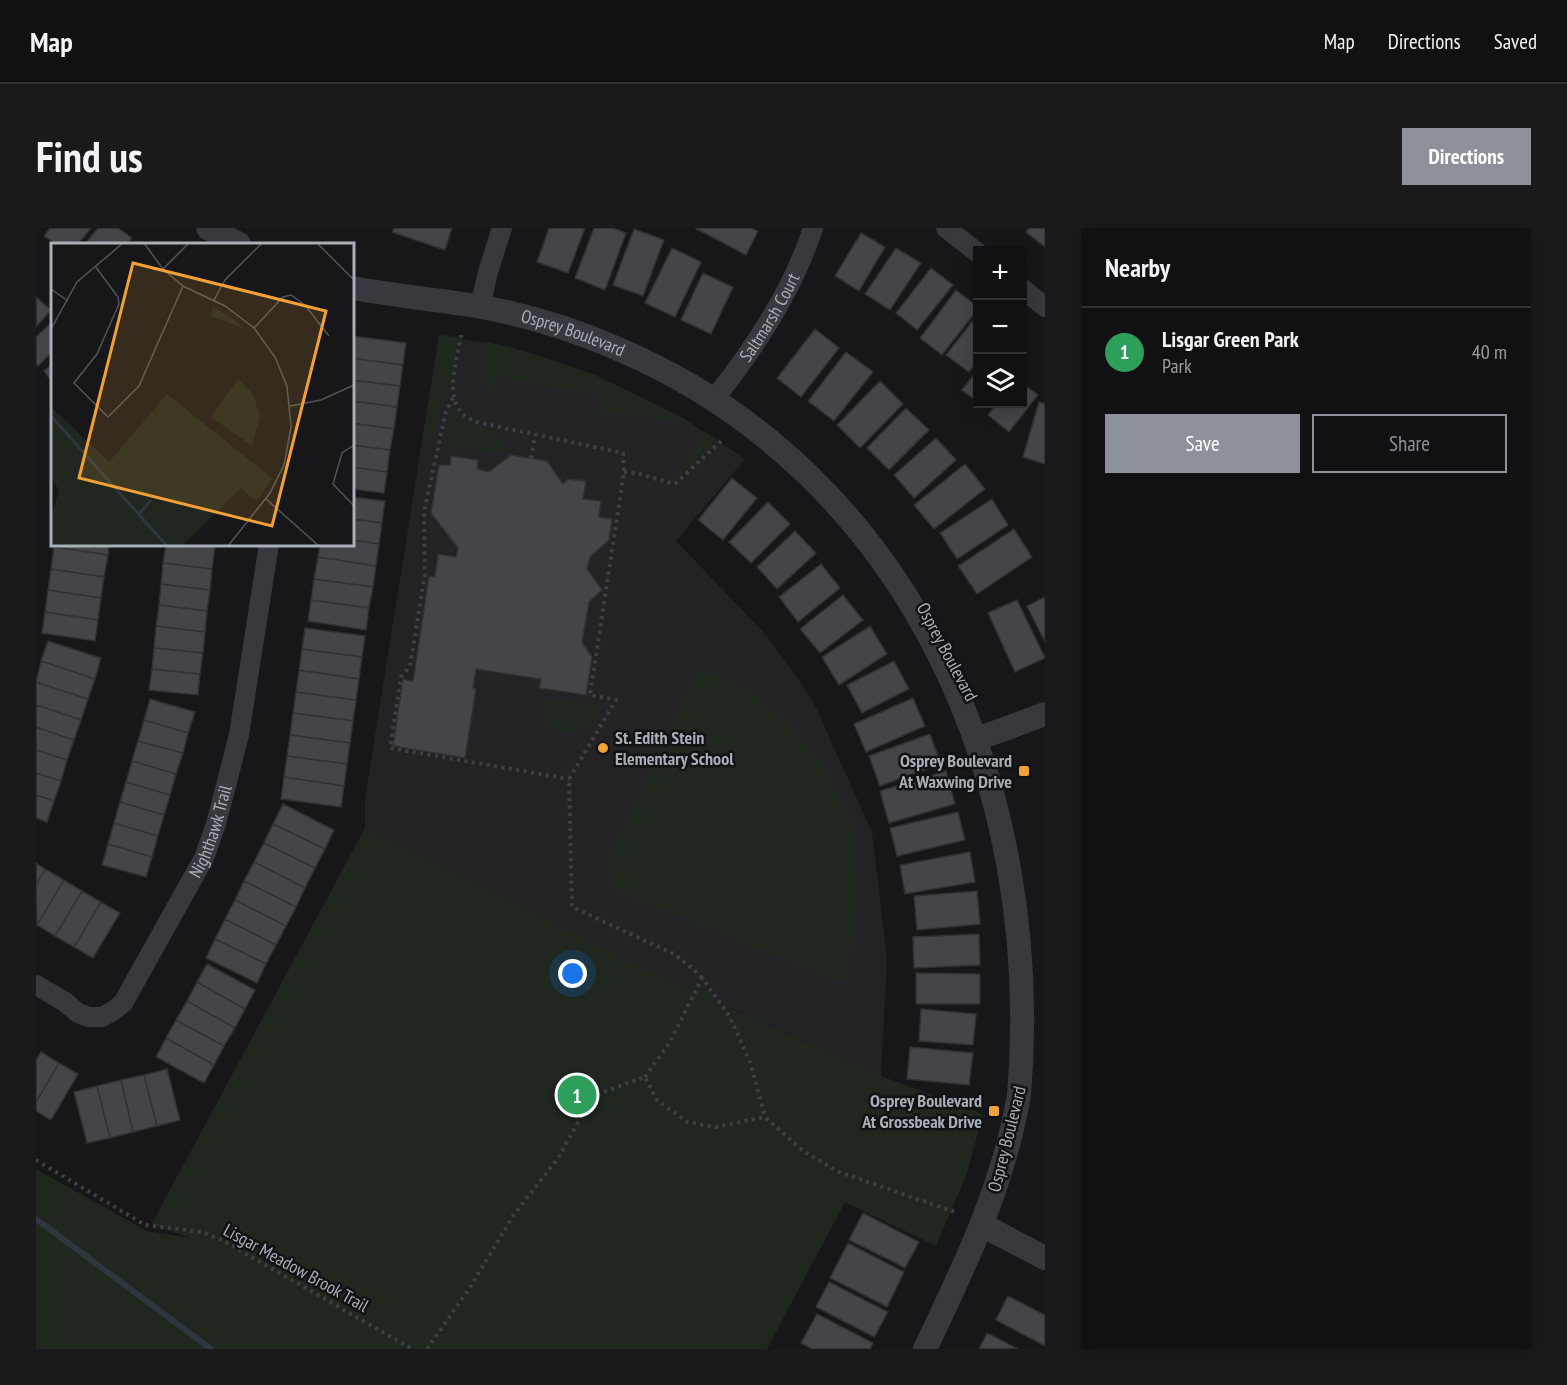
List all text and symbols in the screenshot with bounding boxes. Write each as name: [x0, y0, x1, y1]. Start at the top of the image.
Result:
text: Map: [30, 23, 73, 60]
text: Map: [1324, 28, 1355, 55]
text: Directions: [1388, 28, 1461, 55]
text: Saved: [1494, 28, 1537, 55]
button: Directions: [1402, 128, 1531, 185]
text: Find us: [36, 129, 143, 184]
inset map: [51, 243, 354, 546]
map controls: [973, 246, 1027, 408]
button: +: [973, 246, 1027, 300]
text: Nearby: [1105, 251, 1170, 284]
street label: Saltmarsh Court: [734, 269, 805, 366]
button: −: [973, 300, 1027, 354]
street label: Osprey Boulevard: [519, 304, 628, 361]
text: Lisgar Green Park: [1162, 325, 1299, 353]
text: 1: [1120, 339, 1129, 365]
text: 40 m: [1472, 339, 1507, 365]
text: Park: [1162, 353, 1192, 379]
button: layers: [973, 354, 1027, 408]
button: Save: [1105, 414, 1300, 473]
button: Share: [1312, 414, 1507, 473]
street label: Osprey Boulevard: [912, 599, 983, 705]
place label: St. Edith Stein Elementary School: [615, 726, 734, 770]
marker: St. Edith Stein Elementary School: [596, 741, 610, 755]
place label: Osprey Boulevard At Waxwing Drive: [898, 749, 1012, 793]
marker: Osprey Boulevard At Waxwing Drive: [1017, 764, 1031, 778]
street label: Nighthawk Trail: [183, 782, 237, 882]
your location: [558, 959, 587, 988]
pin: 1: [558, 1072, 596, 1118]
street label: Osprey Boulevard: [982, 1084, 1031, 1194]
place label: Osprey Boulevard At Grossbeak Drive: [861, 1089, 982, 1133]
marker: Osprey Boulevard At Grossbeak Drive: [987, 1104, 1001, 1118]
street label: Lisgar Meadow Brook Trail: [220, 1218, 374, 1317]

